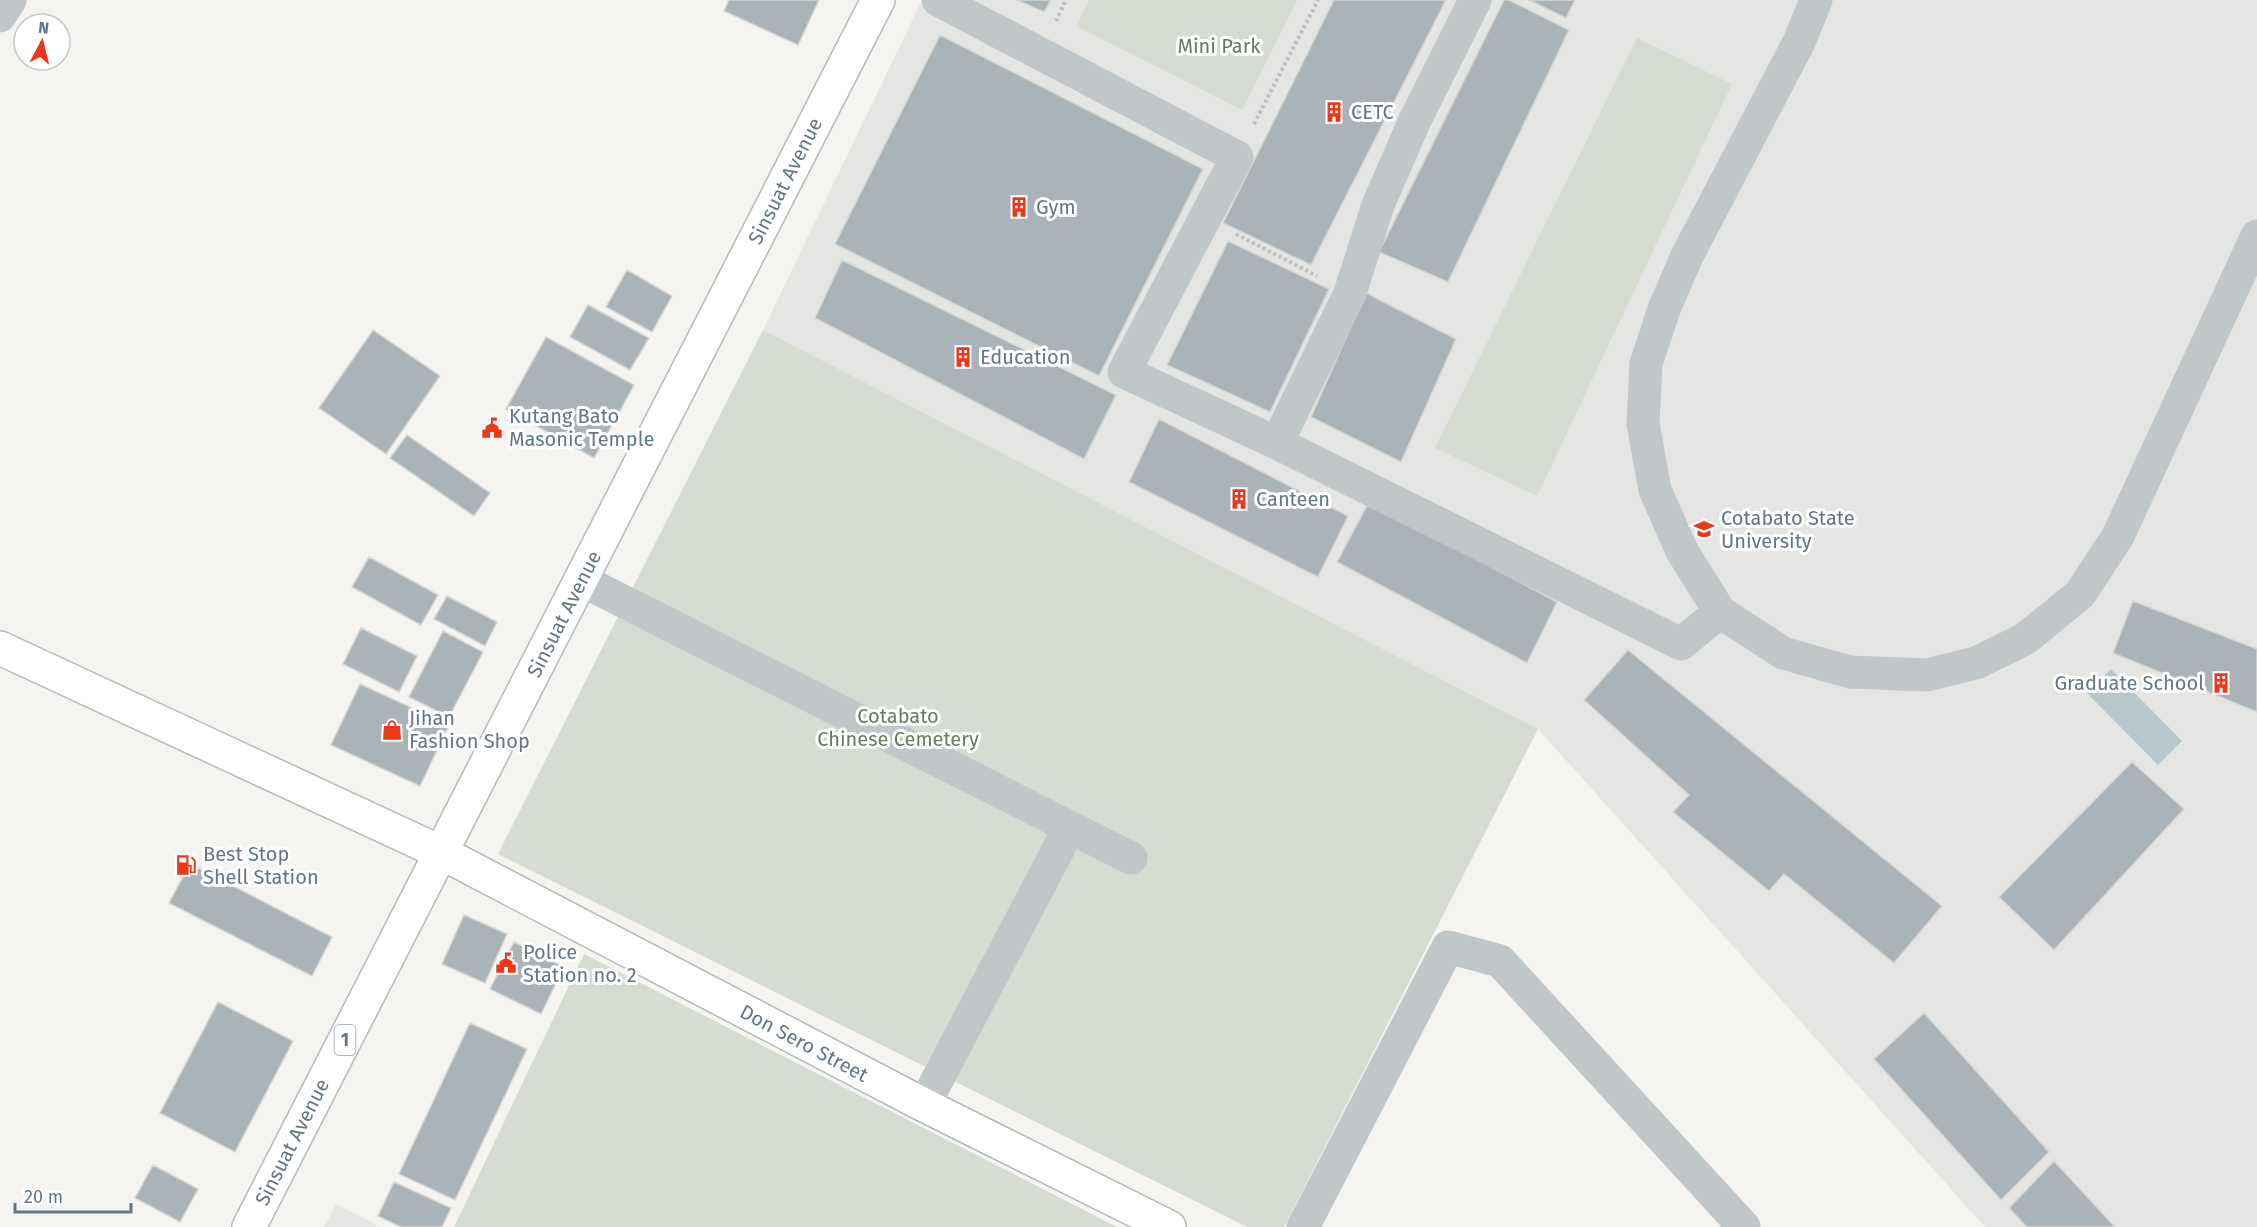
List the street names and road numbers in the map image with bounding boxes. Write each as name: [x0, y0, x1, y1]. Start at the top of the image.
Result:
street label: Sinsuat Avenue: [743, 114, 827, 248]
street label: Sinsuat Avenue: [522, 547, 606, 681]
street label: Don Sero Street: [736, 999, 873, 1087]
road number: 1: [334, 1025, 356, 1055]
street label: Sinsuat Avenue: [250, 1075, 334, 1209]

